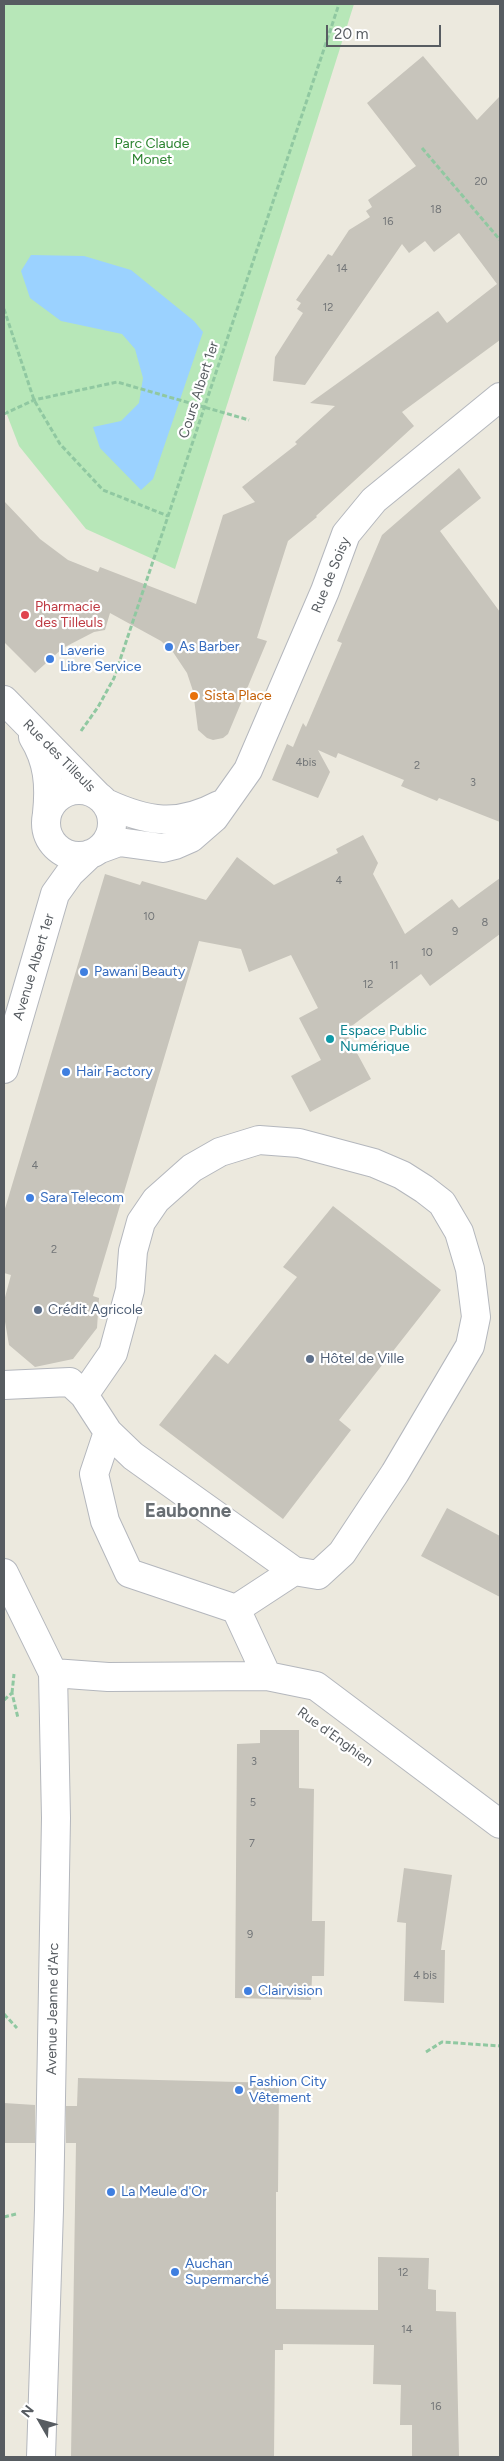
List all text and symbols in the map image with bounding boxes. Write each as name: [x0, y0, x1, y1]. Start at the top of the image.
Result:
scale bar: [329, 15, 444, 47]
text: 20 m: [334, 25, 368, 43]
park label: Parc Claude Monet: [115, 136, 189, 168]
house number: 20: [474, 175, 488, 189]
house number: 18: [430, 203, 442, 217]
house number: 16: [383, 215, 393, 229]
house number: 14: [336, 262, 348, 276]
house number: 12: [323, 301, 333, 315]
street label: Cours Albert 1er: [175, 339, 223, 441]
street label: Rue de Soisy: [308, 534, 354, 616]
place label: Pharmacie des Tilleuls: [35, 599, 103, 632]
marker: Pharmacie des Tilleuls: [19, 609, 31, 621]
place label: As Barber: [179, 639, 239, 655]
marker: As Barber: [163, 641, 175, 653]
place label: Laverie Libre Service: [60, 643, 141, 676]
marker: Laverie Libre Service: [44, 653, 56, 665]
place label: Sista Place: [204, 688, 272, 704]
marker: Sista Place: [188, 690, 200, 702]
street label: Rue des Tilleuls: [19, 716, 99, 796]
house number: 4bis: [296, 756, 316, 770]
house number: 2: [414, 759, 420, 773]
house number: 3: [470, 776, 476, 790]
house number: 4: [336, 874, 342, 888]
house number: 10: [143, 910, 155, 924]
street label: Avenue Albert 1er: [10, 912, 58, 1022]
house number: 8: [482, 916, 488, 930]
house number: 9: [452, 925, 458, 939]
house number: 10: [421, 946, 433, 960]
house number: 11: [389, 959, 399, 973]
place label: Pawani Beauty: [94, 964, 185, 980]
marker: Pawani Beauty: [78, 966, 90, 978]
house number: 12: [363, 978, 373, 992]
place label: Espace Public Numérique: [340, 1023, 427, 1056]
marker: Espace Public Numérique: [324, 1033, 336, 1045]
place label: Hair Factory: [76, 1064, 153, 1080]
marker: Hair Factory: [60, 1066, 72, 1078]
house number: 4: [32, 1159, 38, 1173]
place label: Sara Telecom: [40, 1190, 124, 1206]
marker: Sara Telecom: [24, 1192, 36, 1204]
house number: 2: [51, 1243, 57, 1257]
place label: Crédit Agricole: [48, 1302, 143, 1318]
marker: Crédit Agricole: [32, 1304, 44, 1316]
place label: Hôtel de Ville: [320, 1351, 404, 1367]
marker: Hôtel de Ville: [304, 1353, 316, 1365]
district label: Eaubonne: [145, 1500, 231, 1522]
street label: Rue d'Enghien: [294, 1704, 376, 1770]
house number: 3: [251, 1755, 257, 1769]
house number: 5: [250, 1796, 256, 1810]
house number: 7: [249, 1837, 255, 1851]
house number: 9: [247, 1928, 253, 1942]
street label: Avenue Jeanne d'Arc: [43, 1943, 63, 2075]
house number: 4 bis: [413, 1969, 437, 1983]
place label: Clairvision: [258, 1983, 323, 1999]
marker: Clairvision: [242, 1985, 254, 1997]
place label: Fashion City Vêtement: [249, 2074, 327, 2106]
marker: Fashion City Vêtement: [233, 2084, 245, 2096]
place label: La Meule d'Or: [121, 2184, 207, 2200]
marker: La Meule d'Or: [105, 2186, 117, 2198]
place label: Auchan Supermarché: [185, 2256, 269, 2288]
marker: Auchan Supermarché: [169, 2266, 181, 2278]
house number: 12: [398, 2266, 408, 2280]
house number: 14: [401, 2323, 413, 2337]
north arrow: [15, 2396, 65, 2446]
house number: 16: [431, 2400, 441, 2414]
text: N: [18, 2402, 38, 2421]

